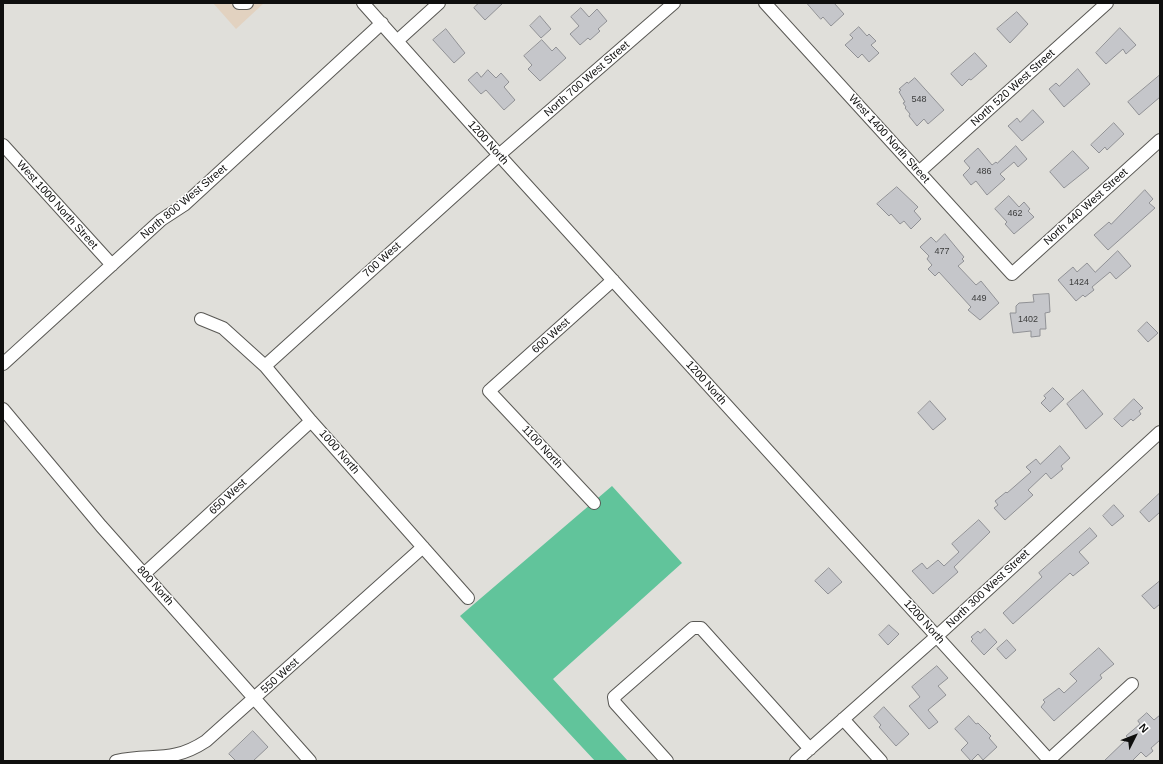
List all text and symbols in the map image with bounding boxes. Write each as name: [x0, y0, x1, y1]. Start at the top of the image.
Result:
street label: North 700 West Street: [542, 38, 632, 120]
street label: North 520 West Street: [968, 47, 1058, 129]
street label: West 1400 North Street: [846, 92, 932, 186]
house number: 548: [911, 95, 927, 105]
street label: 1200 North: [465, 118, 511, 168]
street label: West 1000 North Street: [14, 158, 100, 252]
street label: North 800 West Street: [138, 162, 230, 242]
street label: North 440 West Street: [1041, 166, 1131, 248]
house number: 486: [976, 167, 992, 177]
house number: 462: [1007, 209, 1023, 219]
street label: 700 West: [360, 240, 404, 280]
house number: 477: [934, 247, 950, 257]
house number: 1424: [1069, 278, 1089, 288]
house number: 449: [971, 294, 987, 304]
house number: 1402: [1018, 315, 1038, 325]
street label: 600 West: [529, 316, 573, 356]
street label: 1200 North: [683, 358, 729, 408]
street label: 1100 North: [519, 423, 565, 471]
street label: 1000 North: [316, 427, 362, 477]
street label: 650 West: [207, 476, 249, 518]
street label: North 300 West Street: [944, 547, 1032, 631]
street label: 800 North: [134, 564, 176, 608]
street label: 1200 North: [901, 597, 947, 647]
street label: 550 West: [258, 656, 302, 696]
north arrow: [1115, 716, 1155, 756]
text: N: [1137, 721, 1151, 735]

